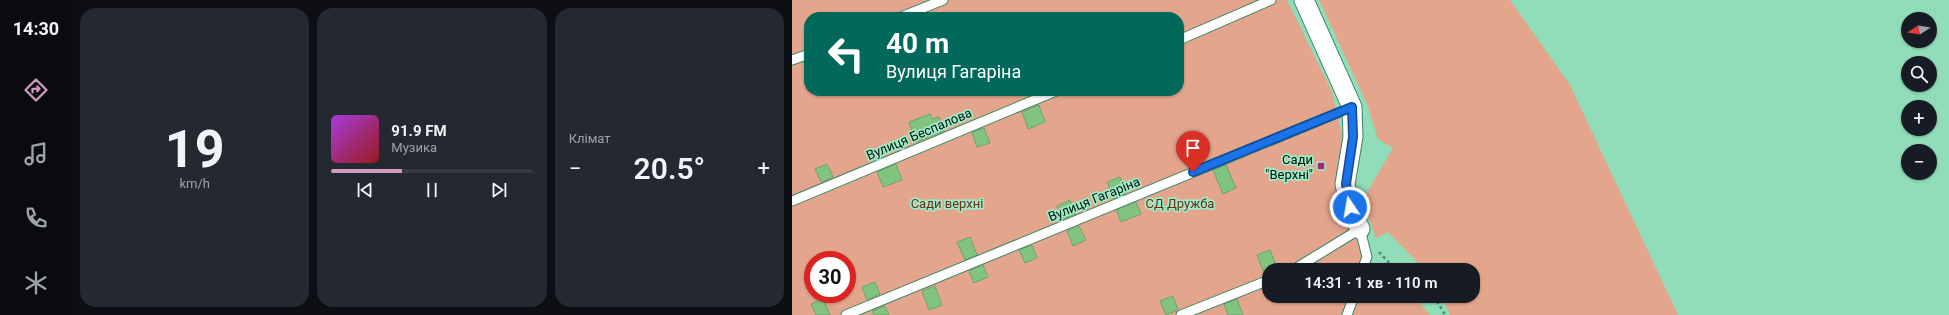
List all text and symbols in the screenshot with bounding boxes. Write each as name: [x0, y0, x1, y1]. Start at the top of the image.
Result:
north arrow: [1901, 12, 1937, 48]
map controls: [1901, 12, 1937, 180]
text: 14:30: [13, 18, 59, 39]
text: 40 m: [886, 27, 949, 60]
icon: left: [820, 28, 872, 80]
button: search: [1901, 56, 1937, 92]
text: Вулиця Гагаріна: [886, 61, 1021, 82]
icon: directions: [22, 76, 50, 104]
button: +: [1901, 100, 1937, 136]
street label: Вулиця Беспалова: [864, 105, 974, 163]
text: 19: [165, 119, 225, 180]
text: 91.9 FM: [391, 122, 447, 140]
text: Клімат: [569, 131, 611, 146]
pin: [1176, 131, 1210, 172]
icon: arrive: [1182, 137, 1204, 159]
icon: music: [22, 140, 50, 168]
text: Музика: [391, 140, 437, 155]
button: −: [1901, 144, 1937, 180]
text: 20.5°: [634, 151, 705, 186]
place label: Сади "Верхні": [1265, 152, 1313, 182]
text: −: [569, 156, 581, 181]
text: +: [758, 156, 770, 181]
marker: Сади "Верхні": [1316, 161, 1326, 171]
street label: Вулиця Гагаріна: [1046, 174, 1142, 224]
text: km/h: [179, 176, 210, 191]
icon: previous: [354, 179, 376, 201]
icon: pause: [421, 179, 443, 201]
icon: next: [488, 179, 510, 201]
position arrow: [1329, 186, 1371, 228]
park label: Сади верхні: [911, 196, 983, 211]
park label: СД Дружба: [1146, 196, 1214, 211]
icon: phone: [22, 204, 50, 232]
speed limit sign: 30: [804, 251, 856, 303]
icon: climate: [22, 269, 50, 297]
text: 14:31 · 1 хв · 110 m: [1305, 274, 1437, 292]

